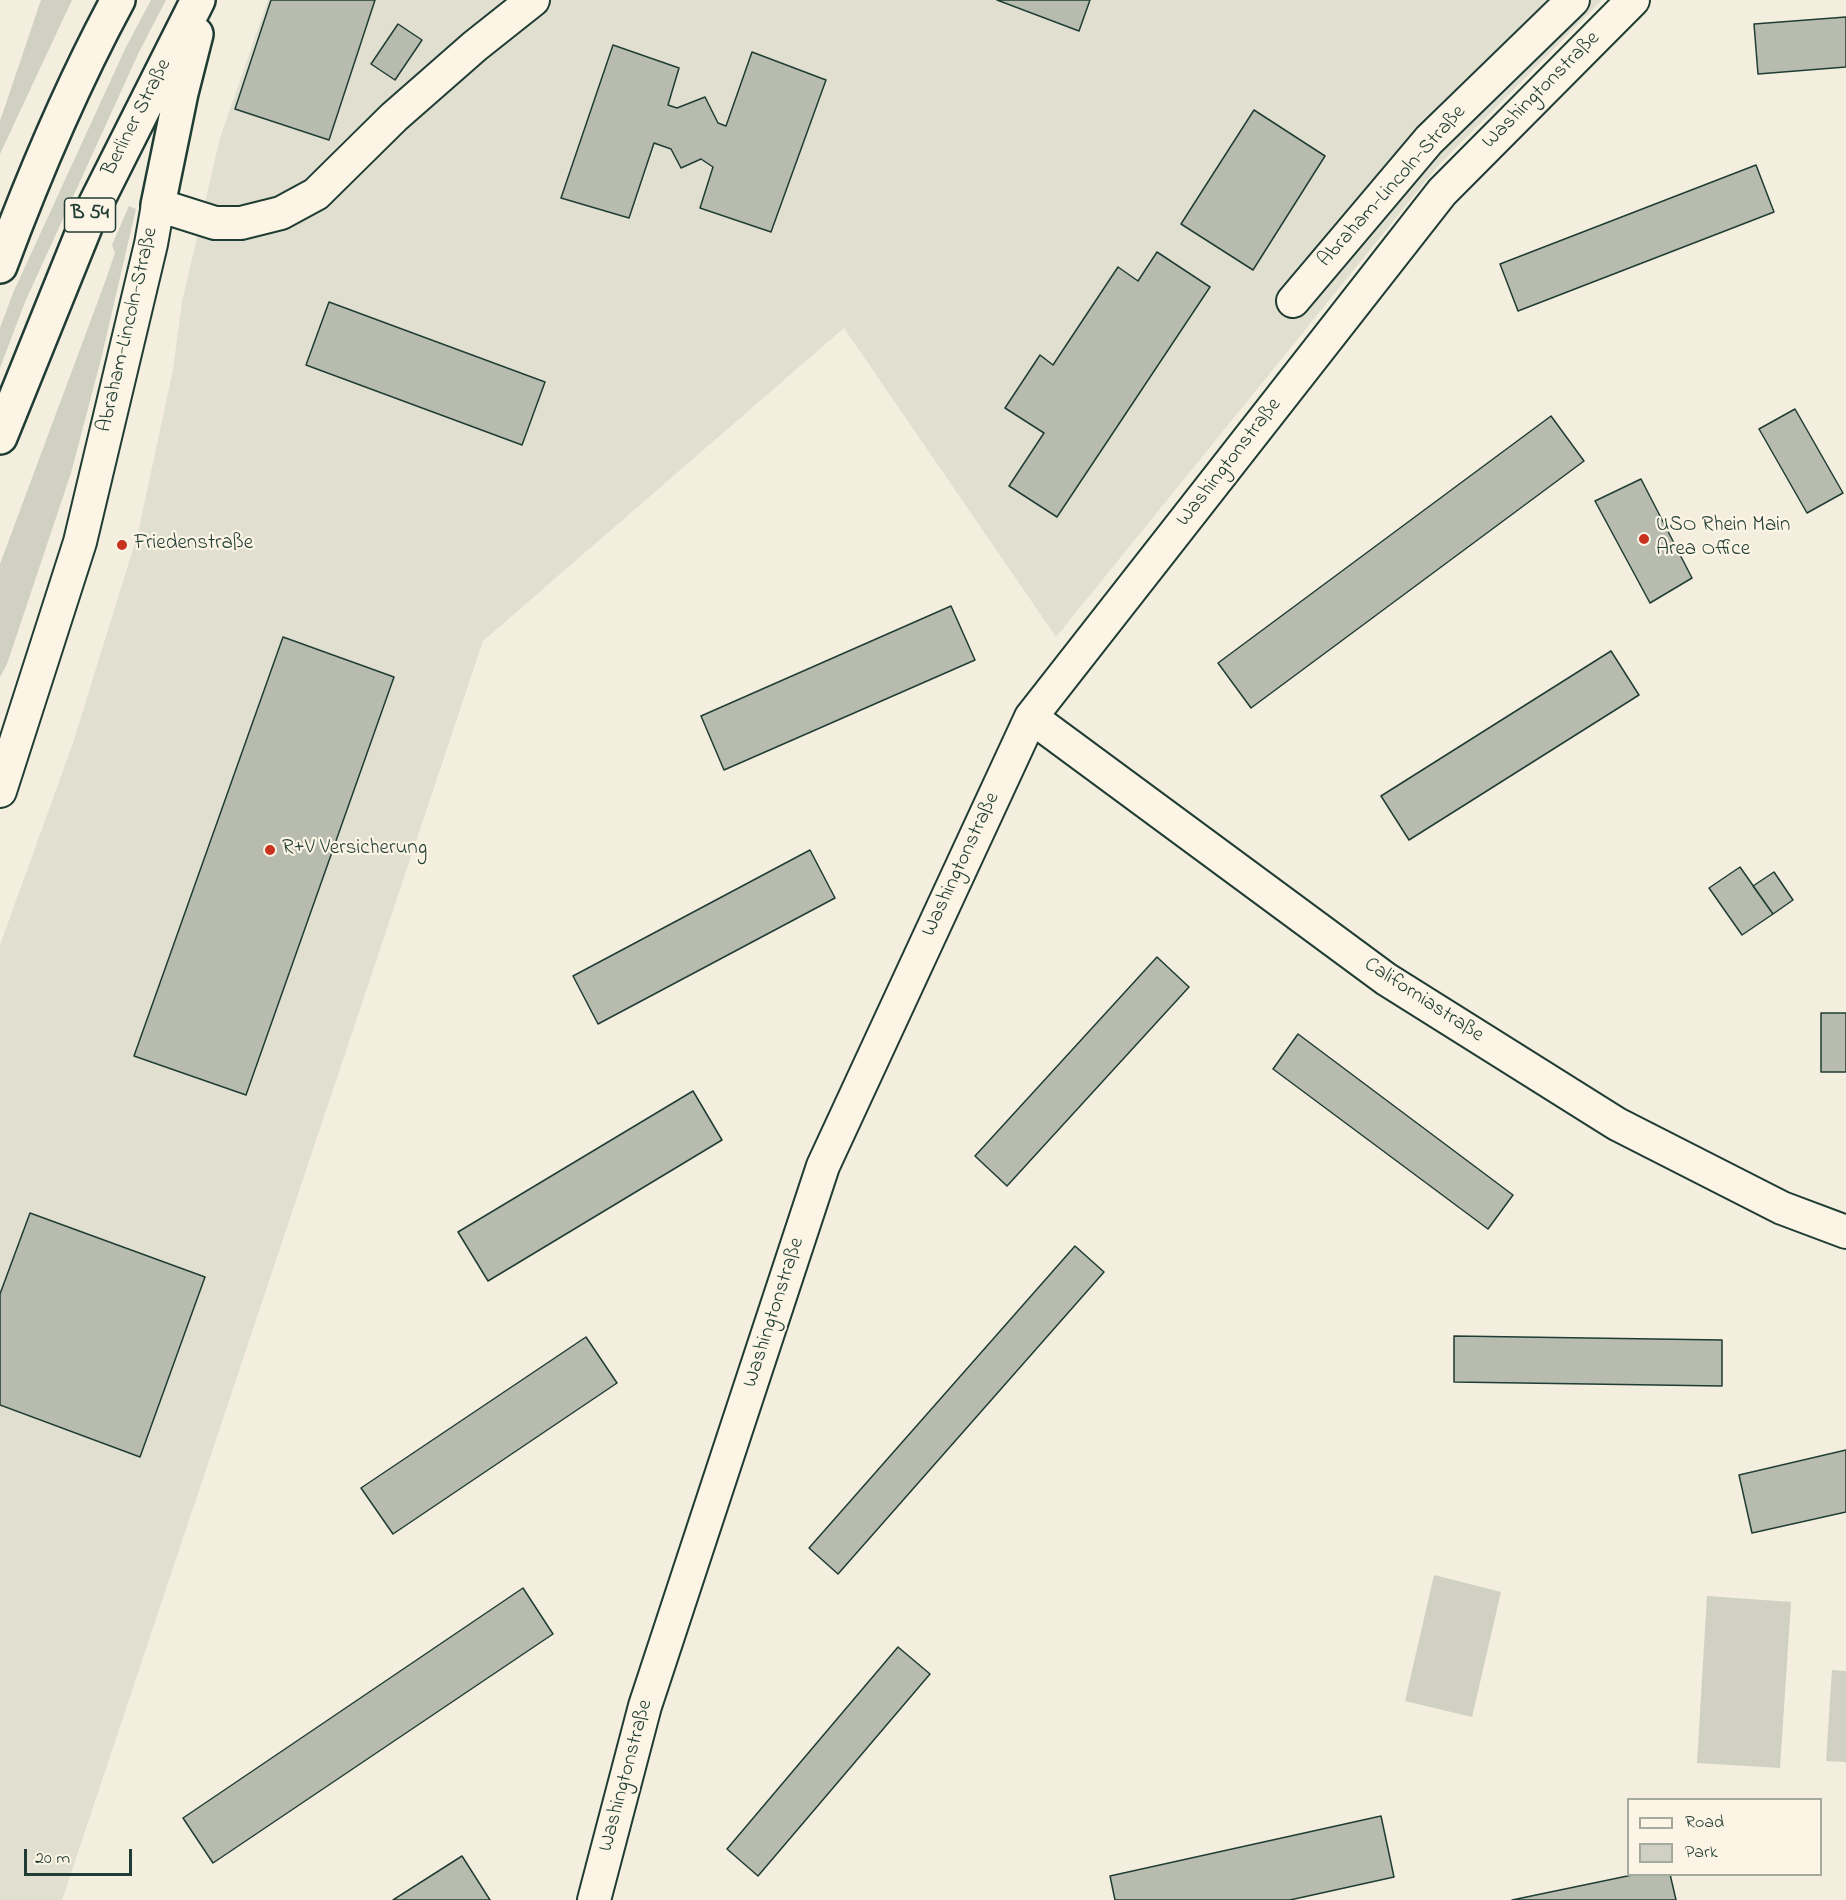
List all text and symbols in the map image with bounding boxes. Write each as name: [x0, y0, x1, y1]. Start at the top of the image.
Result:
street label: Washingtonstraße: [1478, 27, 1606, 155]
street label: Berliner Straße: [98, 55, 178, 181]
street label: Abraham-Lincoln-Straße: [1314, 101, 1472, 273]
road number: B 54: [64, 198, 116, 232]
street label: Abraham-Lincoln-Straße: [93, 225, 165, 435]
street label: Washingtonstraße: [1172, 394, 1288, 532]
place label: USO Rhein Main Area Office: [1656, 514, 1790, 564]
place label: Friedenstraße: [134, 532, 253, 558]
marker: USO Rhein Main Area Office: [1637, 532, 1651, 546]
marker: Friedenstraße: [115, 538, 129, 552]
street label: Washingtonstraße: [918, 789, 1006, 941]
place label: R+V Versicherung: [282, 837, 427, 863]
marker: R+V Versicherung: [263, 843, 277, 857]
street label: Californiastraße: [1358, 953, 1488, 1049]
street label: Washingtonstraße: [739, 1235, 811, 1391]
street label: Washingtonstraße: [595, 1697, 659, 1855]
legend: [1627, 1798, 1822, 1876]
text: Road: [1685, 1810, 1724, 1836]
scale bar: [27, 1837, 135, 1875]
text: Park: [1685, 1840, 1718, 1866]
text: 20 m: [35, 1846, 70, 1872]

